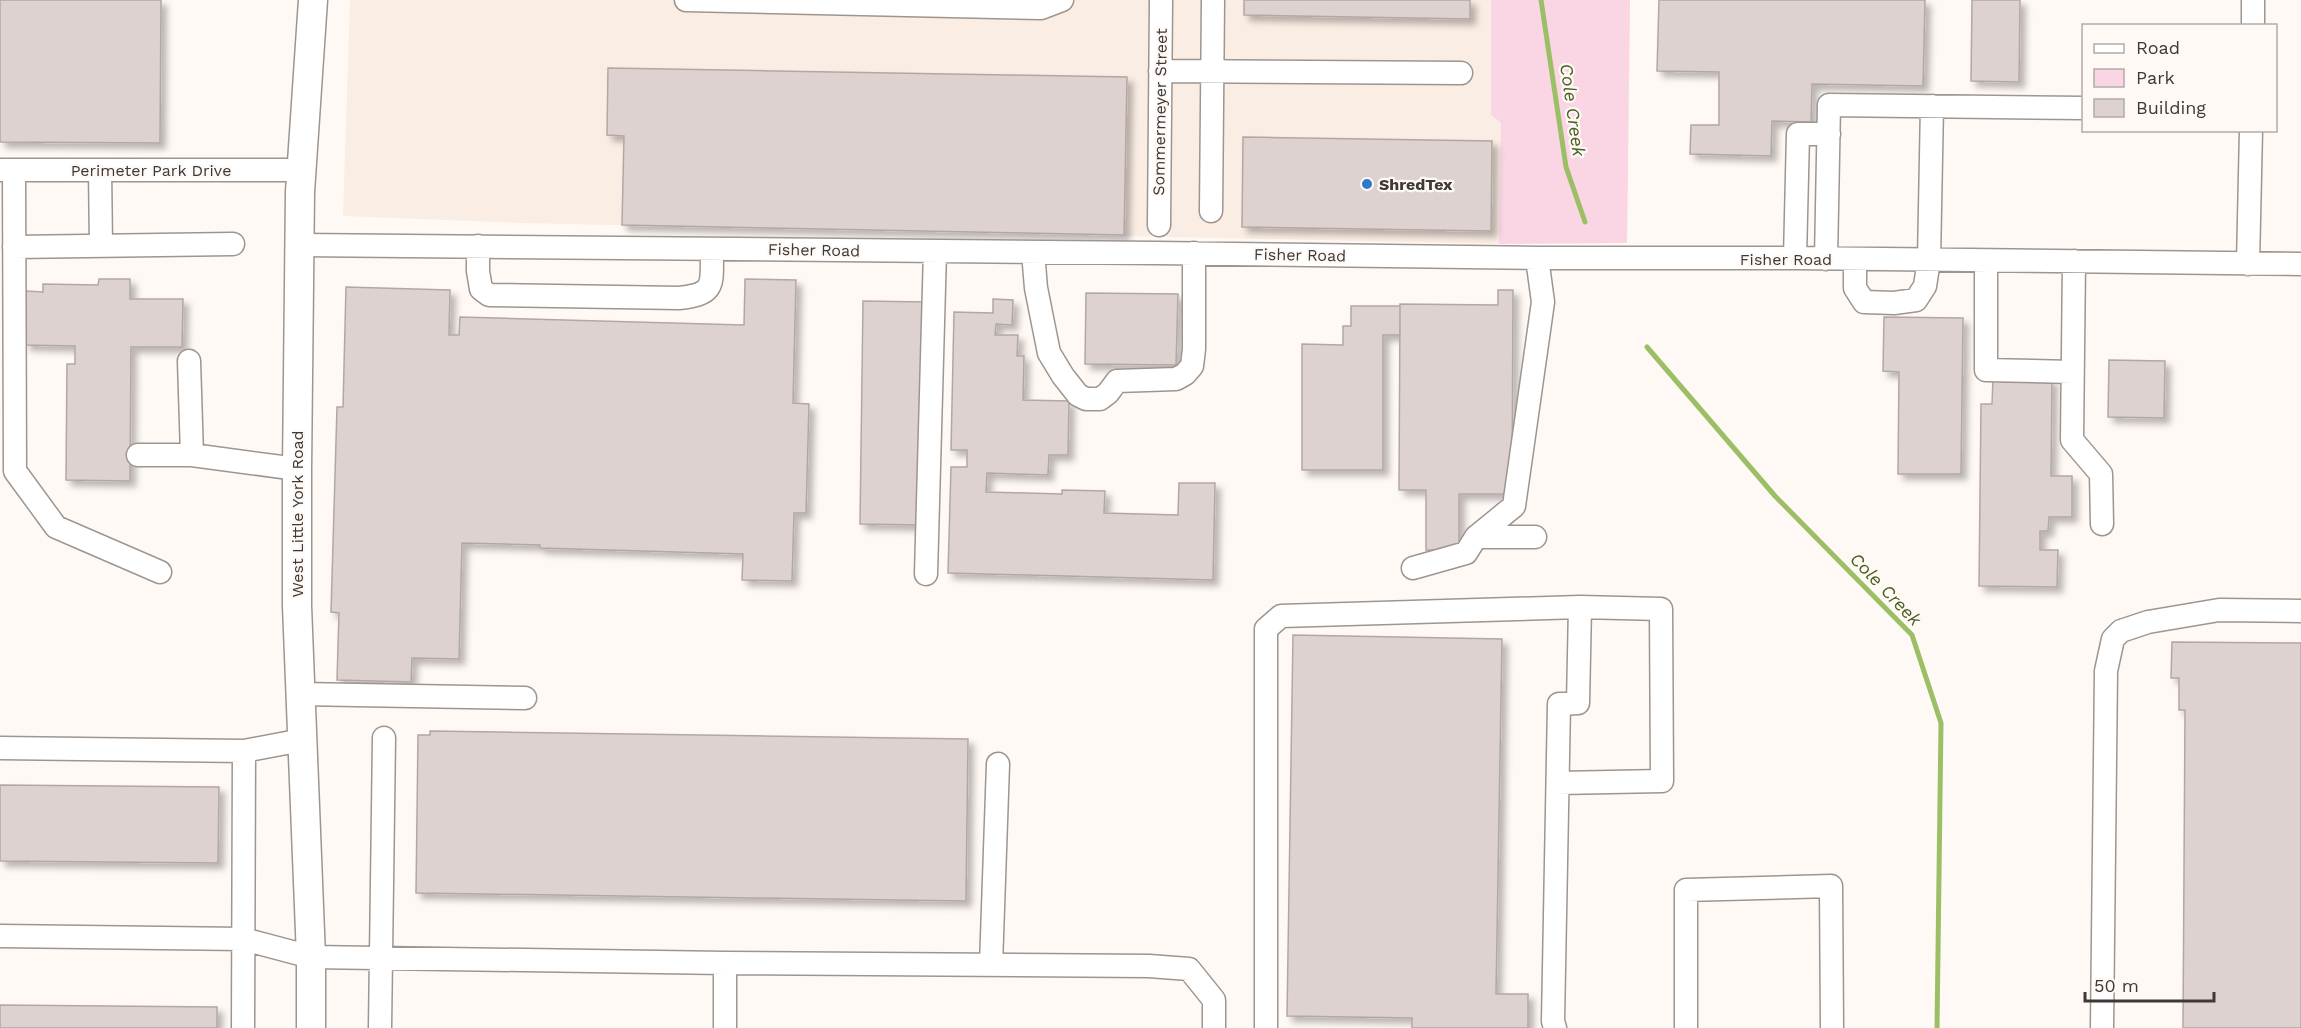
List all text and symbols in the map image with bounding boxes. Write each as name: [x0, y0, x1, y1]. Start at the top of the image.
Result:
legend: [2082, 24, 2277, 132]
street label: Sommermeyer Street: [1149, 28, 1171, 196]
text: Road: [2136, 37, 2180, 58]
water label: Cole Creek: [1556, 62, 1590, 159]
text: Park: [2136, 67, 2175, 88]
text: Building: [2136, 97, 2206, 118]
street label: Perimeter Park Drive: [71, 161, 231, 180]
place label: ShredTex: [1379, 175, 1453, 194]
marker: ShredTex: [1360, 177, 1374, 191]
street label: Fisher Road: [768, 240, 860, 260]
street label: Fisher Road: [1254, 245, 1346, 265]
street label: Fisher Road: [1740, 250, 1832, 269]
street label: West Little York Road: [288, 430, 307, 598]
water label: Cole Creek: [1846, 548, 1927, 631]
scale bar: [2085, 965, 2214, 1003]
text: 50 m: [2094, 975, 2139, 996]

